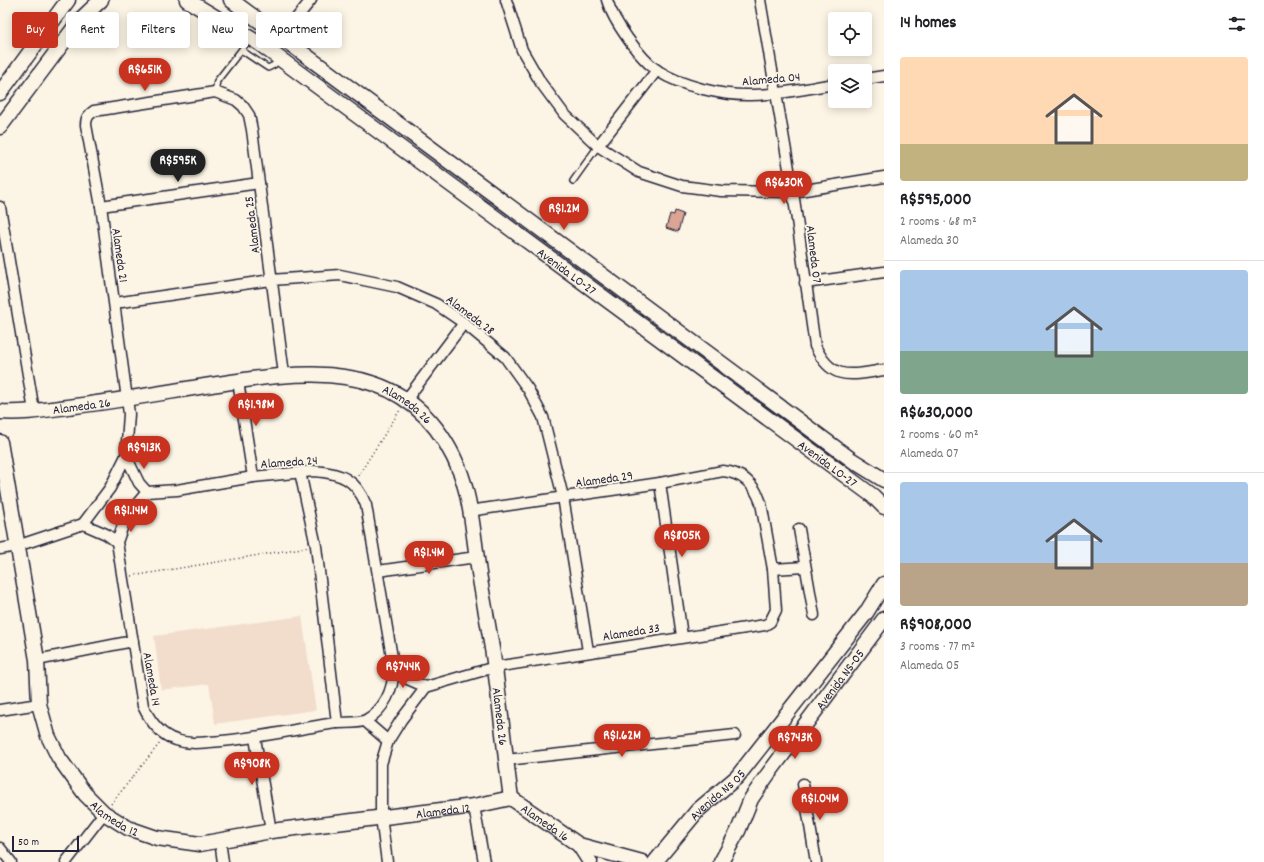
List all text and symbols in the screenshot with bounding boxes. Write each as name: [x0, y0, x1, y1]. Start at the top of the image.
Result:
chip: Buy: [12, 12, 58, 48]
chip: Rent: [66, 12, 119, 48]
chip: Filters: [127, 12, 190, 48]
chip: New: [198, 12, 248, 48]
chip: Apartment: [256, 12, 342, 48]
map controls: [828, 12, 872, 108]
button: locate: [828, 12, 872, 56]
text: 14 homes: [900, 12, 956, 36]
icon: filters: [1226, 13, 1248, 35]
pin: R$651K: [112, 58, 178, 92]
text: R$651K: [128, 61, 162, 80]
button: layers: [828, 64, 872, 108]
street label: Alameda 04: [741, 68, 801, 93]
icon: home: [1038, 83, 1110, 155]
pin: R$595K: [145, 149, 211, 183]
text: R$595K: [160, 152, 196, 171]
pin: R$630K: [751, 171, 817, 205]
text: R$630K: [765, 174, 803, 193]
text: R$595,000: [900, 189, 971, 213]
street label: Alameda 25: [241, 195, 266, 255]
pin: R$1.2M: [531, 197, 597, 231]
text: R$1.2M: [548, 200, 580, 219]
text: 2 rooms · 68 m²: [900, 213, 977, 232]
street label: Alameda 07: [800, 224, 825, 284]
street label: Alameda 21: [105, 227, 132, 284]
text: Alameda 30: [900, 232, 959, 251]
street label: Avenida LO-27: [532, 244, 600, 301]
street label: Alameda 28: [441, 291, 498, 341]
icon: home: [1038, 296, 1110, 368]
street label: Alameda 26: [379, 381, 436, 429]
pin: R$1.98M: [219, 393, 293, 427]
street label: Alameda 26: [52, 394, 112, 421]
text: R$1.98M: [238, 396, 274, 415]
text: R$630,000: [900, 402, 973, 426]
text: 2 rooms · 60 m²: [900, 426, 978, 445]
pin: R$913K: [111, 436, 177, 470]
street label: Avenida LO-27: [793, 437, 860, 493]
text: R$913K: [127, 439, 161, 458]
text: Alameda 07: [900, 445, 958, 464]
street label: Alameda 24: [260, 452, 318, 475]
street label: Alameda 29: [574, 467, 634, 494]
pin: R$1.14M: [94, 499, 168, 533]
text: R$1.14M: [114, 502, 148, 521]
icon: home: [1038, 508, 1110, 580]
pin: R$805K: [649, 524, 715, 558]
text: R$805K: [663, 527, 701, 546]
pin: R$1.4M: [396, 541, 462, 575]
text: R$1.4M: [414, 544, 444, 563]
text: R$908,000: [900, 614, 972, 638]
street label: Alameda 33: [601, 620, 661, 647]
text: 3 rooms · 77 m²: [900, 638, 975, 657]
street label: Avenida NS-05: [812, 646, 870, 715]
street label: Alameda 14: [136, 651, 165, 708]
pin: R$744K: [370, 655, 436, 689]
text: Alameda 05: [900, 657, 959, 676]
text: R$744K: [386, 658, 420, 677]
street label: Alameda 26: [486, 686, 511, 747]
pin: R$1.62M: [585, 724, 659, 758]
pin: R$743K: [762, 726, 828, 760]
text: R$1.62M: [603, 727, 641, 746]
text: R$743K: [777, 729, 813, 748]
pin: R$908K: [219, 752, 285, 786]
text: R$908K: [233, 755, 271, 774]
street label: Avenida Ns 05: [686, 766, 752, 826]
pin: R$1.04M: [783, 787, 857, 821]
text: R$1.04M: [801, 790, 839, 809]
street label: Alameda 12: [84, 797, 140, 843]
street label: Alameda 12: [415, 800, 471, 825]
street label: Alameda 16: [516, 800, 572, 848]
scale bar: [12, 834, 79, 853]
text: 50 m: [18, 835, 39, 851]

